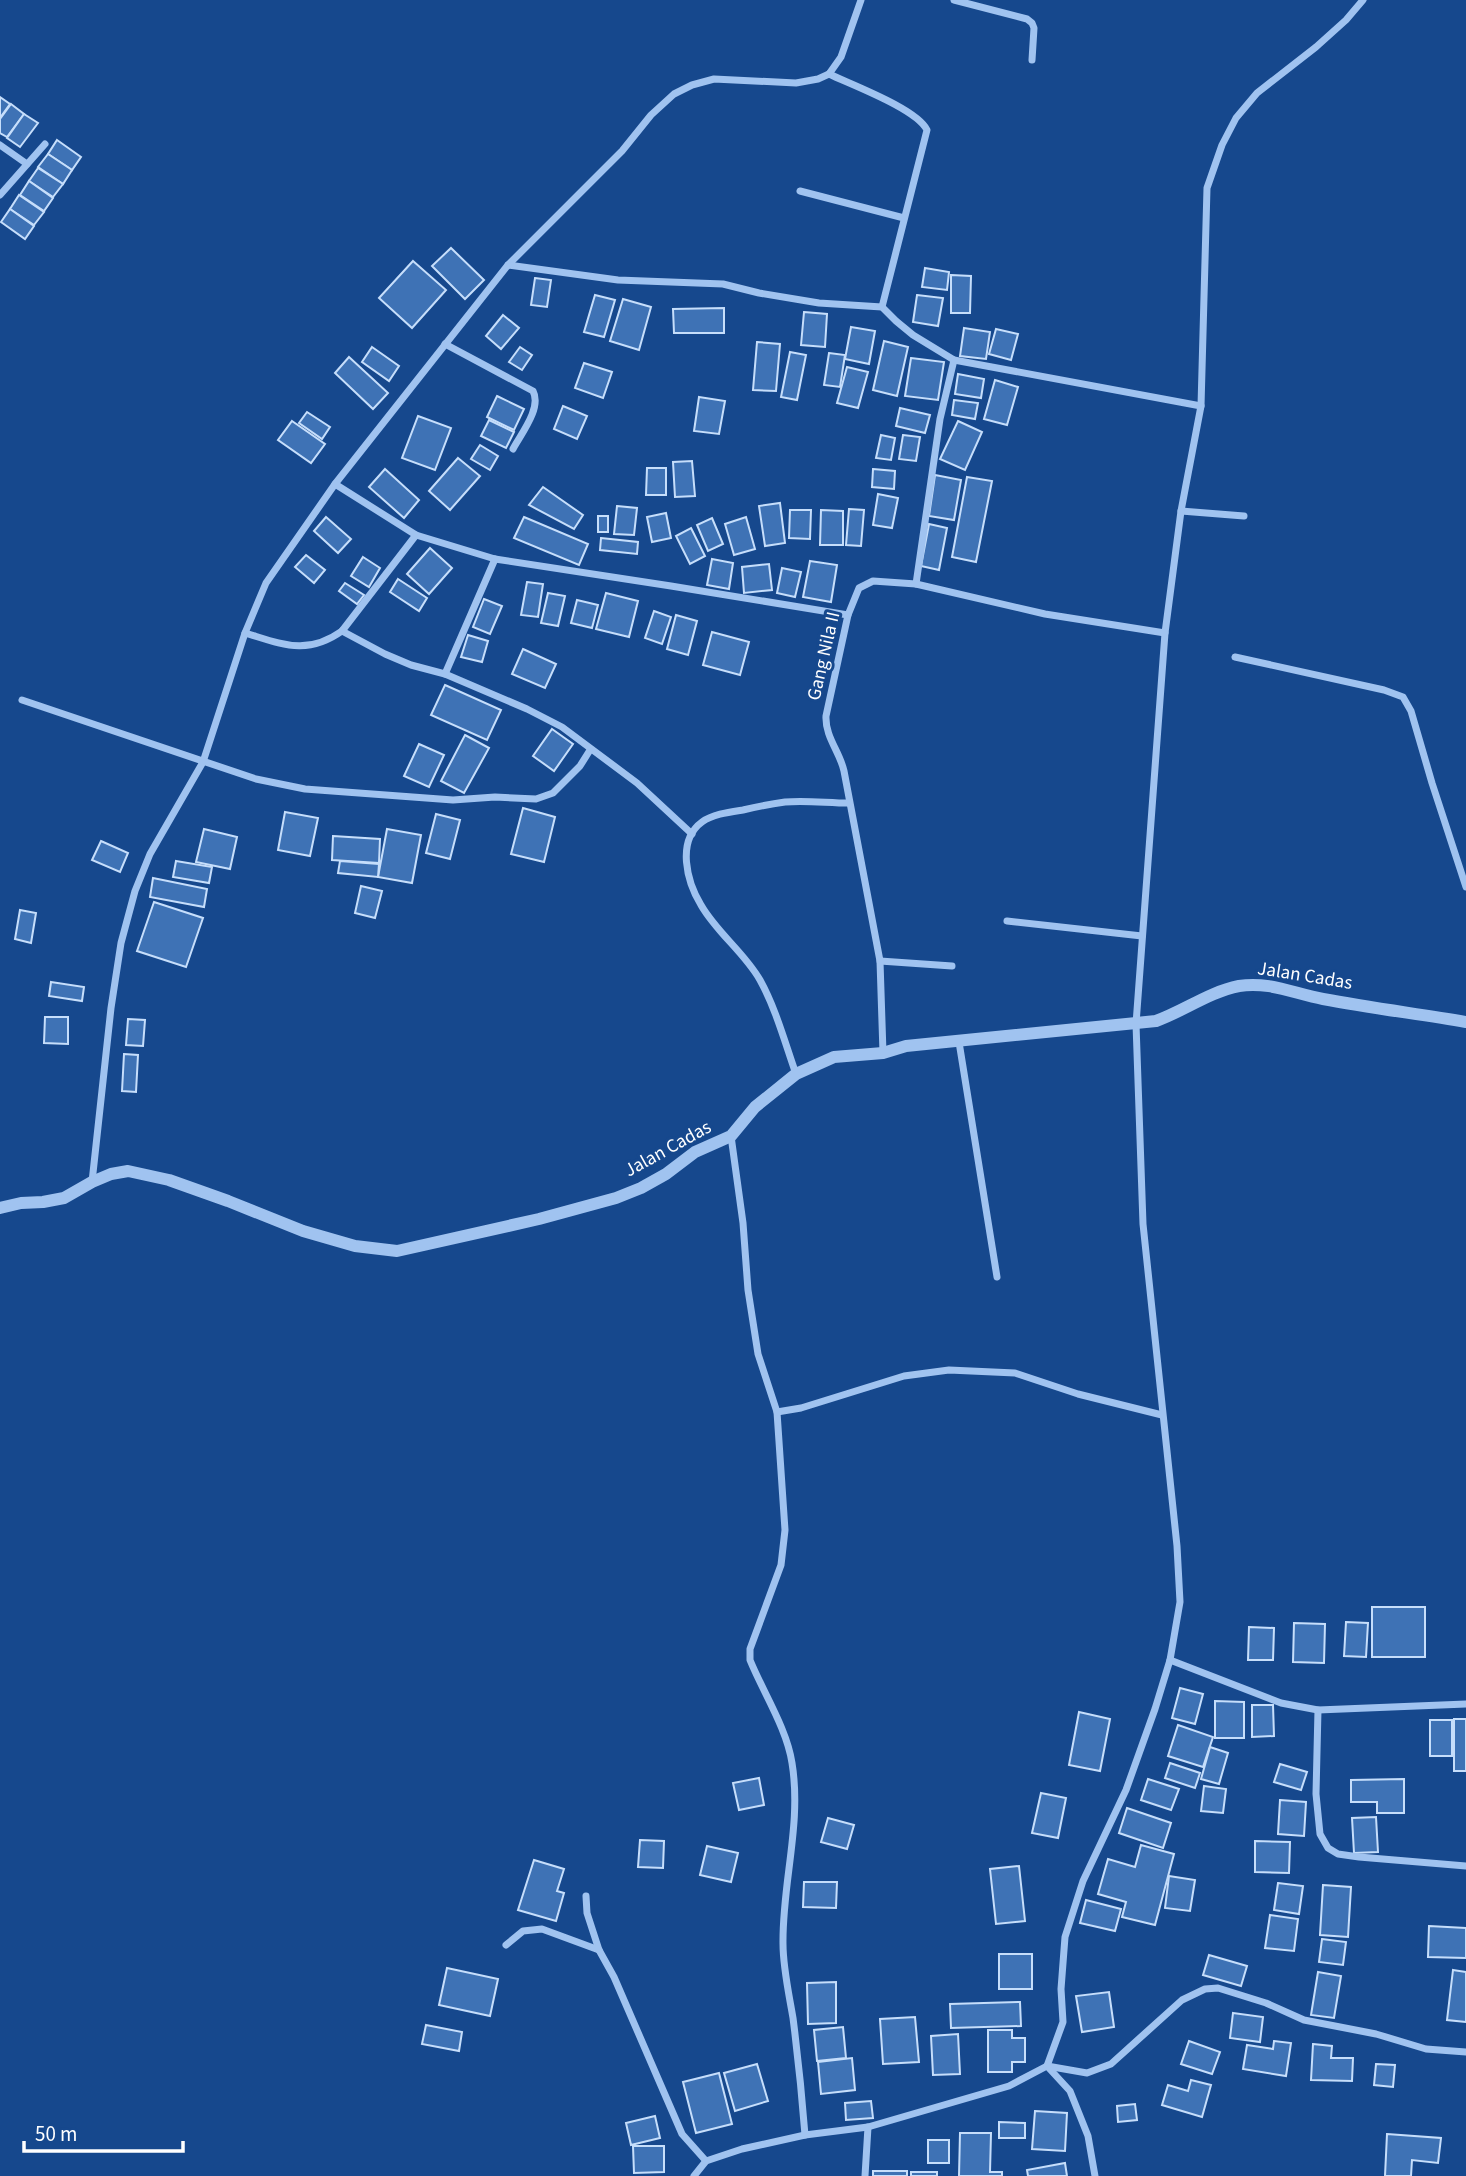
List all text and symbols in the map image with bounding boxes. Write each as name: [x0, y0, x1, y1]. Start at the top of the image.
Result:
street label: Gang Nila II: [801, 609, 847, 703]
street label: Jalan Cadas: [1256, 955, 1354, 997]
street label: Jalan Cadas: [620, 1114, 716, 1184]
scale bar: [24, 2110, 184, 2154]
text: 50 m: [35, 2119, 77, 2149]

